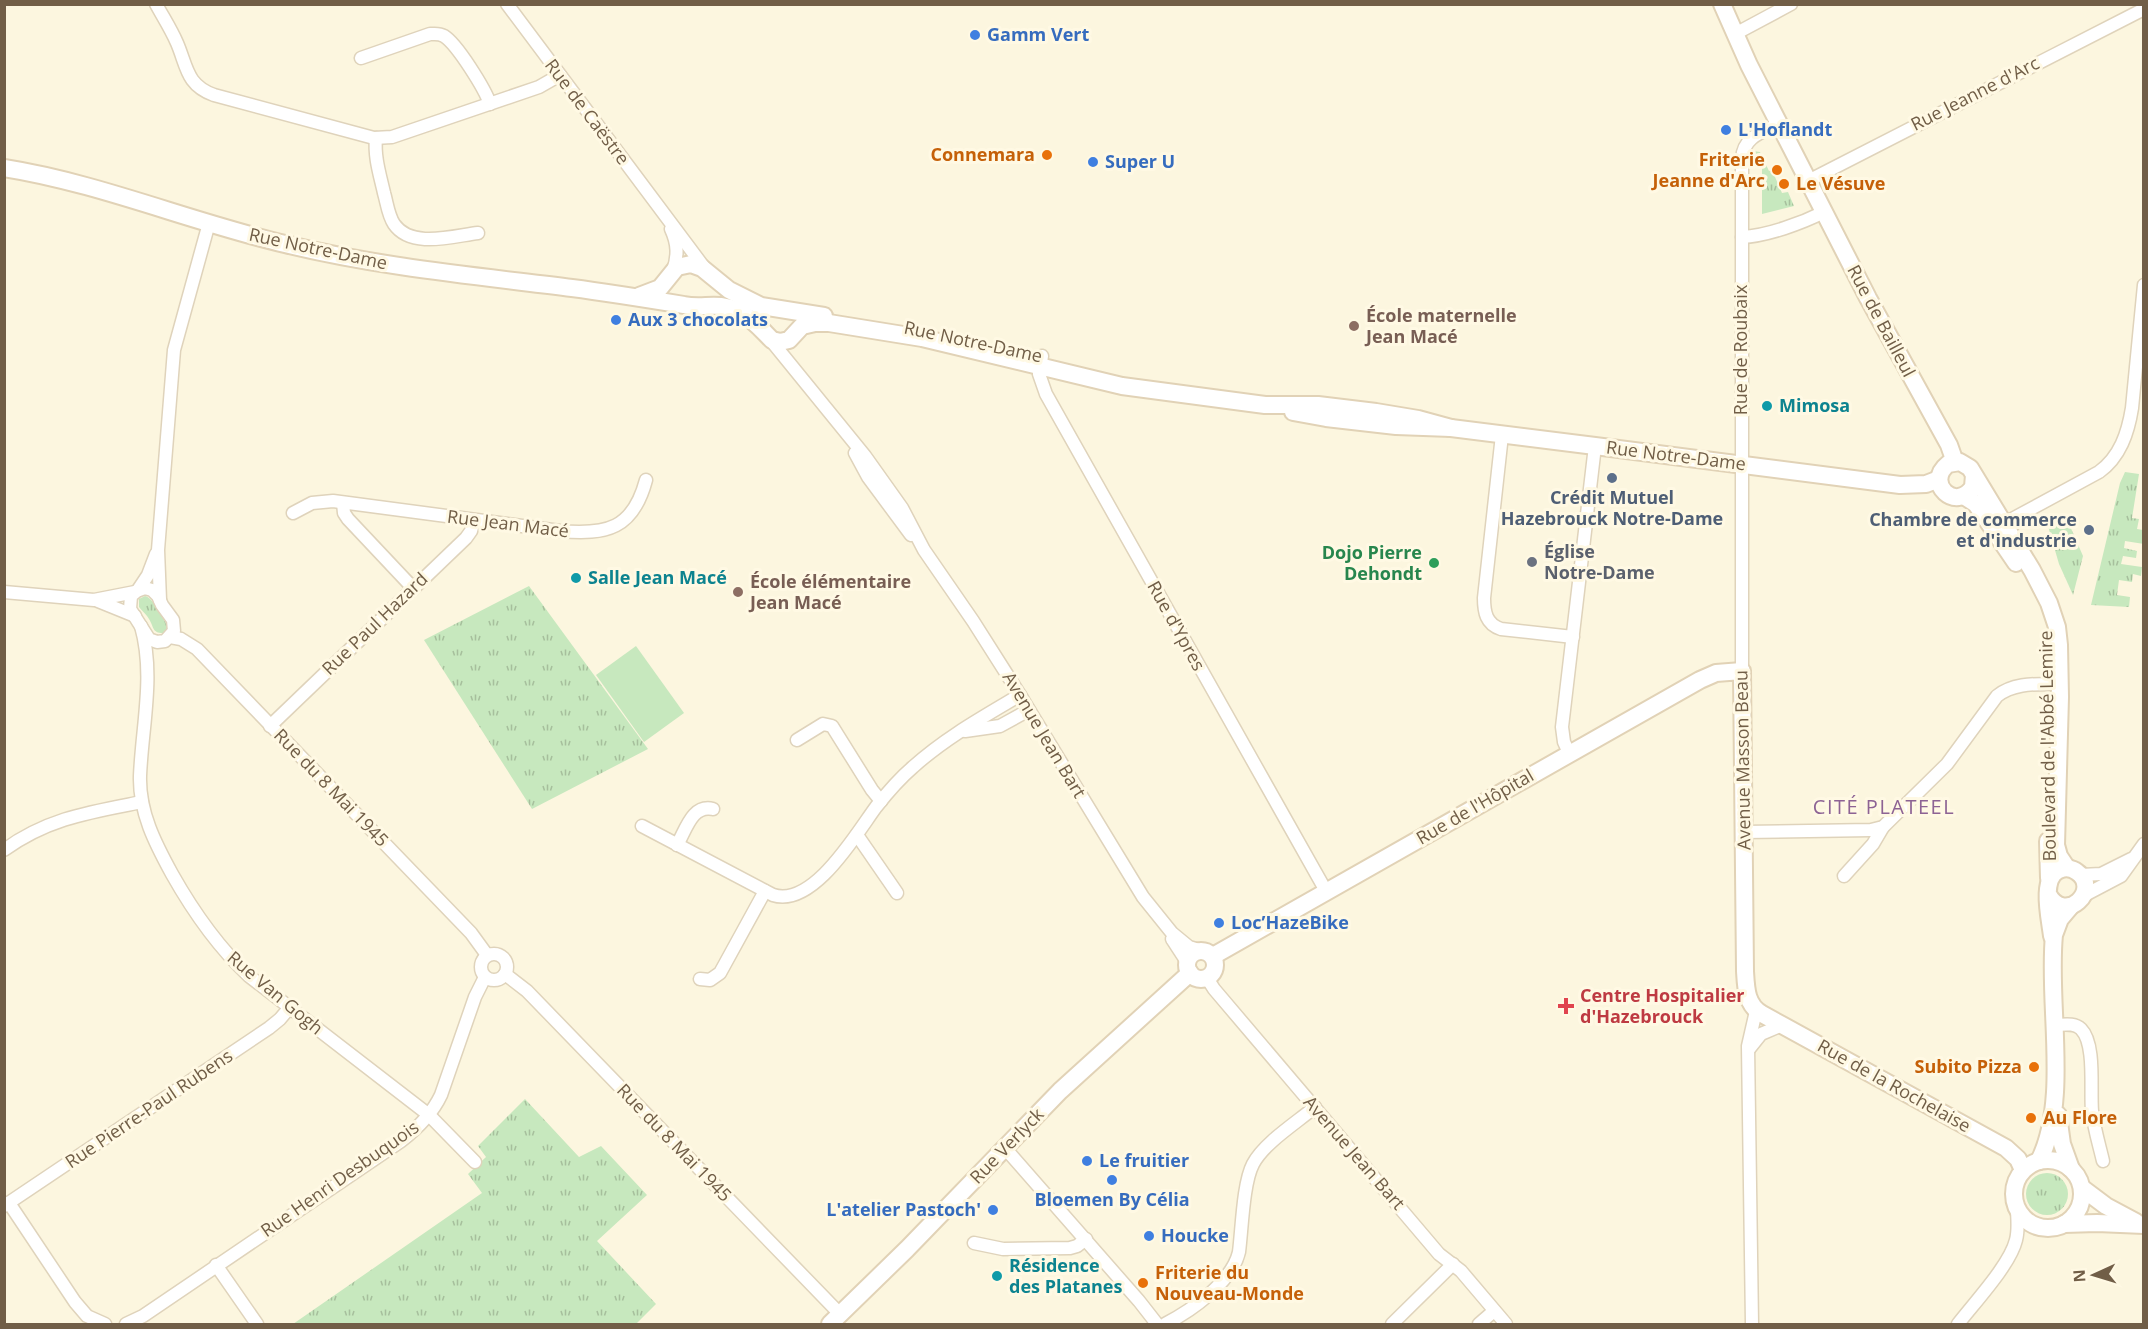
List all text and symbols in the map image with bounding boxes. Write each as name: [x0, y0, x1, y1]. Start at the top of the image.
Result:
place label: Gamm Vert: [987, 22, 1089, 46]
marker: Gamm Vert: [968, 28, 982, 42]
street label: Rue Jeanne d'Arc: [1906, 50, 2043, 136]
street label: Rue de Caëstre: [540, 54, 635, 169]
place label: L'Hoflandt: [1738, 117, 1832, 141]
marker: L'Hoflandt: [1719, 123, 1733, 137]
place label: Connemara: [930, 142, 1035, 166]
place label: Friterie Jeanne d'Arc: [1651, 147, 1765, 192]
marker: Connemara: [1040, 148, 1054, 162]
place label: Super U: [1105, 149, 1175, 173]
marker: Super U: [1086, 155, 1100, 169]
marker: Friterie Jeanne d'Arc: [1770, 163, 1784, 177]
place label: Le Vésuve: [1796, 171, 1885, 195]
marker: Le Vésuve: [1777, 177, 1791, 191]
street label: Rue Notre-Dame: [247, 222, 390, 274]
street label: Rue de Bailleul: [1842, 260, 1922, 381]
street label: Rue de Roubaix: [1728, 284, 1752, 415]
place label: École maternelle Jean Macé: [1364, 303, 1517, 348]
place label: Aux 3 chocolats: [628, 307, 768, 331]
marker: Aux 3 chocolats: [609, 313, 623, 327]
street label: Rue Notre-Dame: [902, 315, 1045, 367]
marker: École maternelle Jean Macé: [1347, 319, 1361, 333]
place label: Mimosa: [1779, 393, 1850, 417]
marker: Mimosa: [1760, 399, 1774, 413]
street label: Rue Notre-Dame: [1605, 435, 1747, 475]
marker: Crédit Mutuel Hazebrouck Notre-Dame: [1605, 471, 1619, 485]
place label: Crédit Mutuel Hazebrouck Notre-Dame: [1501, 485, 1723, 530]
street label: Rue Jean Macé: [446, 504, 570, 542]
place label: Chambre de commerce et d'industrie: [1869, 507, 2077, 552]
marker: Chambre de commerce et d'industrie: [2082, 523, 2096, 537]
place label: Église Notre-Dame: [1544, 539, 1655, 584]
place label: Dojo Pierre Dehondt: [1322, 540, 1422, 585]
marker: Église Notre-Dame: [1525, 555, 1539, 569]
marker: Dojo Pierre Dehondt: [1427, 556, 1441, 570]
place label: Salle Jean Macé: [588, 565, 727, 589]
street label: Rue Paul Hazard: [316, 567, 432, 680]
place label: École élémentaire Jean Macé: [748, 569, 911, 614]
marker: Salle Jean Macé: [569, 571, 583, 585]
street label: Rue d'Ypres: [1142, 576, 1211, 675]
marker: École élémentaire Jean Macé: [731, 585, 745, 599]
street label: Boulevard de l'Abbé Lemire: [2033, 630, 2061, 862]
street label: Avenue Jean Bart: [998, 667, 1092, 802]
street label: Avenue Masson Beau: [1728, 670, 1756, 850]
street label: Rue du 8 Mai 1945: [269, 723, 394, 851]
street label: Rue de l'Hôpital: [1411, 763, 1538, 849]
district label: CITÉ PLATEEL: [1813, 793, 1955, 820]
place label: Loc’HazeBike: [1231, 910, 1349, 934]
marker: Loc’HazeBike: [1212, 916, 1226, 930]
street label: Rue Van Gogh: [223, 945, 329, 1039]
place label: Centre Hospitalier d'Hazebrouck: [1580, 983, 1744, 1028]
marker: Centre Hospitalier d'Hazebrouck: [1557, 997, 1575, 1015]
street label: Rue de la Rochelaise: [1814, 1033, 1975, 1137]
street label: Rue Pierre-Paul Rubens: [60, 1043, 237, 1173]
place label: Subito Pizza: [1915, 1054, 2022, 1078]
marker: Subito Pizza: [2027, 1060, 2041, 1074]
street label: Rue du 8 Mai 1945: [612, 1078, 737, 1206]
street label: Avenue Jean Bart: [1299, 1090, 1411, 1214]
street label: Rue Verlyck: [964, 1102, 1049, 1188]
place label: Au Flore: [2043, 1105, 2117, 1129]
marker: Au Flore: [2024, 1111, 2038, 1125]
street label: Rue Henri Desbuquois: [256, 1115, 423, 1242]
place label: Le fruitier: [1099, 1148, 1189, 1172]
marker: Le fruitier: [1080, 1154, 1094, 1168]
marker: Bloemen By Célia: [1105, 1173, 1119, 1187]
place label: Bloemen By Célia: [1034, 1187, 1190, 1211]
place label: L'atelier Pastoch': [826, 1197, 981, 1221]
marker: L'atelier Pastoch': [986, 1203, 1000, 1217]
place label: Houcke: [1161, 1223, 1229, 1247]
marker: Houcke: [1142, 1229, 1156, 1243]
north arrow: [2064, 1245, 2124, 1305]
place label: Résidence des Platanes: [1009, 1253, 1122, 1298]
place label: Friterie du Nouveau-Monde: [1155, 1260, 1304, 1305]
marker: Résidence des Platanes: [990, 1269, 1004, 1283]
text: N: [2068, 1269, 2090, 1283]
marker: Friterie du Nouveau-Monde: [1136, 1276, 1150, 1290]

